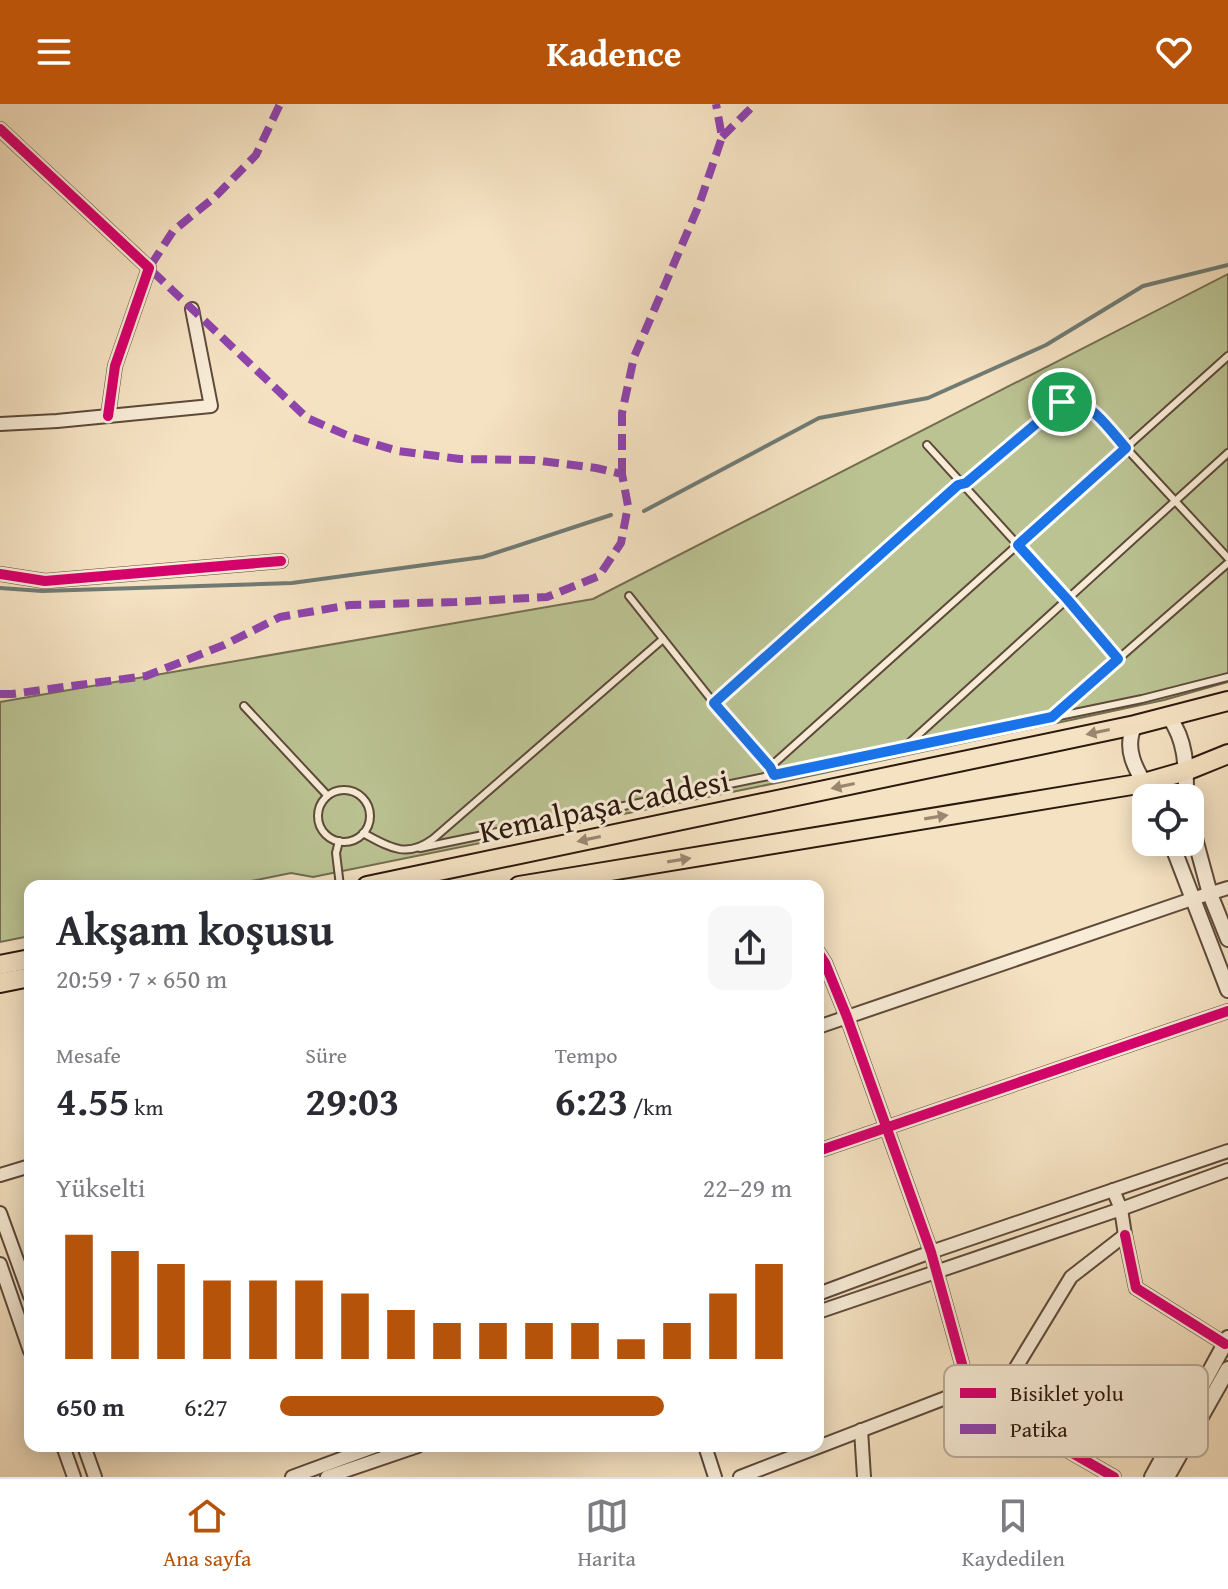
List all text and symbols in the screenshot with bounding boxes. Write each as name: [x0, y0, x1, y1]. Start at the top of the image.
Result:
text: Kadence: [546, 26, 682, 79]
icon: menu: [32, 30, 76, 74]
icon: heart: [1152, 30, 1196, 74]
pin: [1028, 368, 1096, 436]
icon: arrive: [1040, 380, 1084, 424]
one-way arrow: [1085, 727, 1110, 739]
street label: Kemalpaşa Caddesi: [474, 756, 733, 855]
one-way arrow: [831, 780, 856, 793]
map controls: [1132, 784, 1204, 856]
button: locate: [1132, 784, 1204, 856]
one-way arrow: [923, 810, 948, 823]
one-way arrow: [576, 833, 601, 846]
one-way arrow: [667, 853, 692, 865]
text: Akşam koşusu: [56, 897, 334, 961]
button: share: [708, 906, 792, 990]
text: 20:59 · 7 × 650 m: [56, 959, 227, 998]
text: Mesafe: [56, 1039, 121, 1071]
text: Süre: [305, 1039, 347, 1071]
text: Tempo: [555, 1039, 618, 1071]
text: 4.55: [56, 1071, 129, 1130]
text: 29:03: [305, 1071, 400, 1130]
text: 6:23: [555, 1071, 628, 1130]
text: km: [129, 1091, 163, 1123]
text: /km: [628, 1091, 673, 1123]
text: Yükselti: [56, 1168, 145, 1207]
text: 22–29 m: [703, 1168, 792, 1207]
legend: [944, 1365, 1208, 1457]
text: Bisiklet yolu: [1010, 1377, 1124, 1409]
text: 650 m: [56, 1387, 124, 1426]
text: 6:27: [184, 1387, 228, 1426]
text: Patika: [1010, 1413, 1068, 1445]
tab: Ana sayfa: [163, 1494, 251, 1574]
tab: Harita: [577, 1494, 636, 1574]
tab: Kaydedilen: [962, 1494, 1065, 1574]

